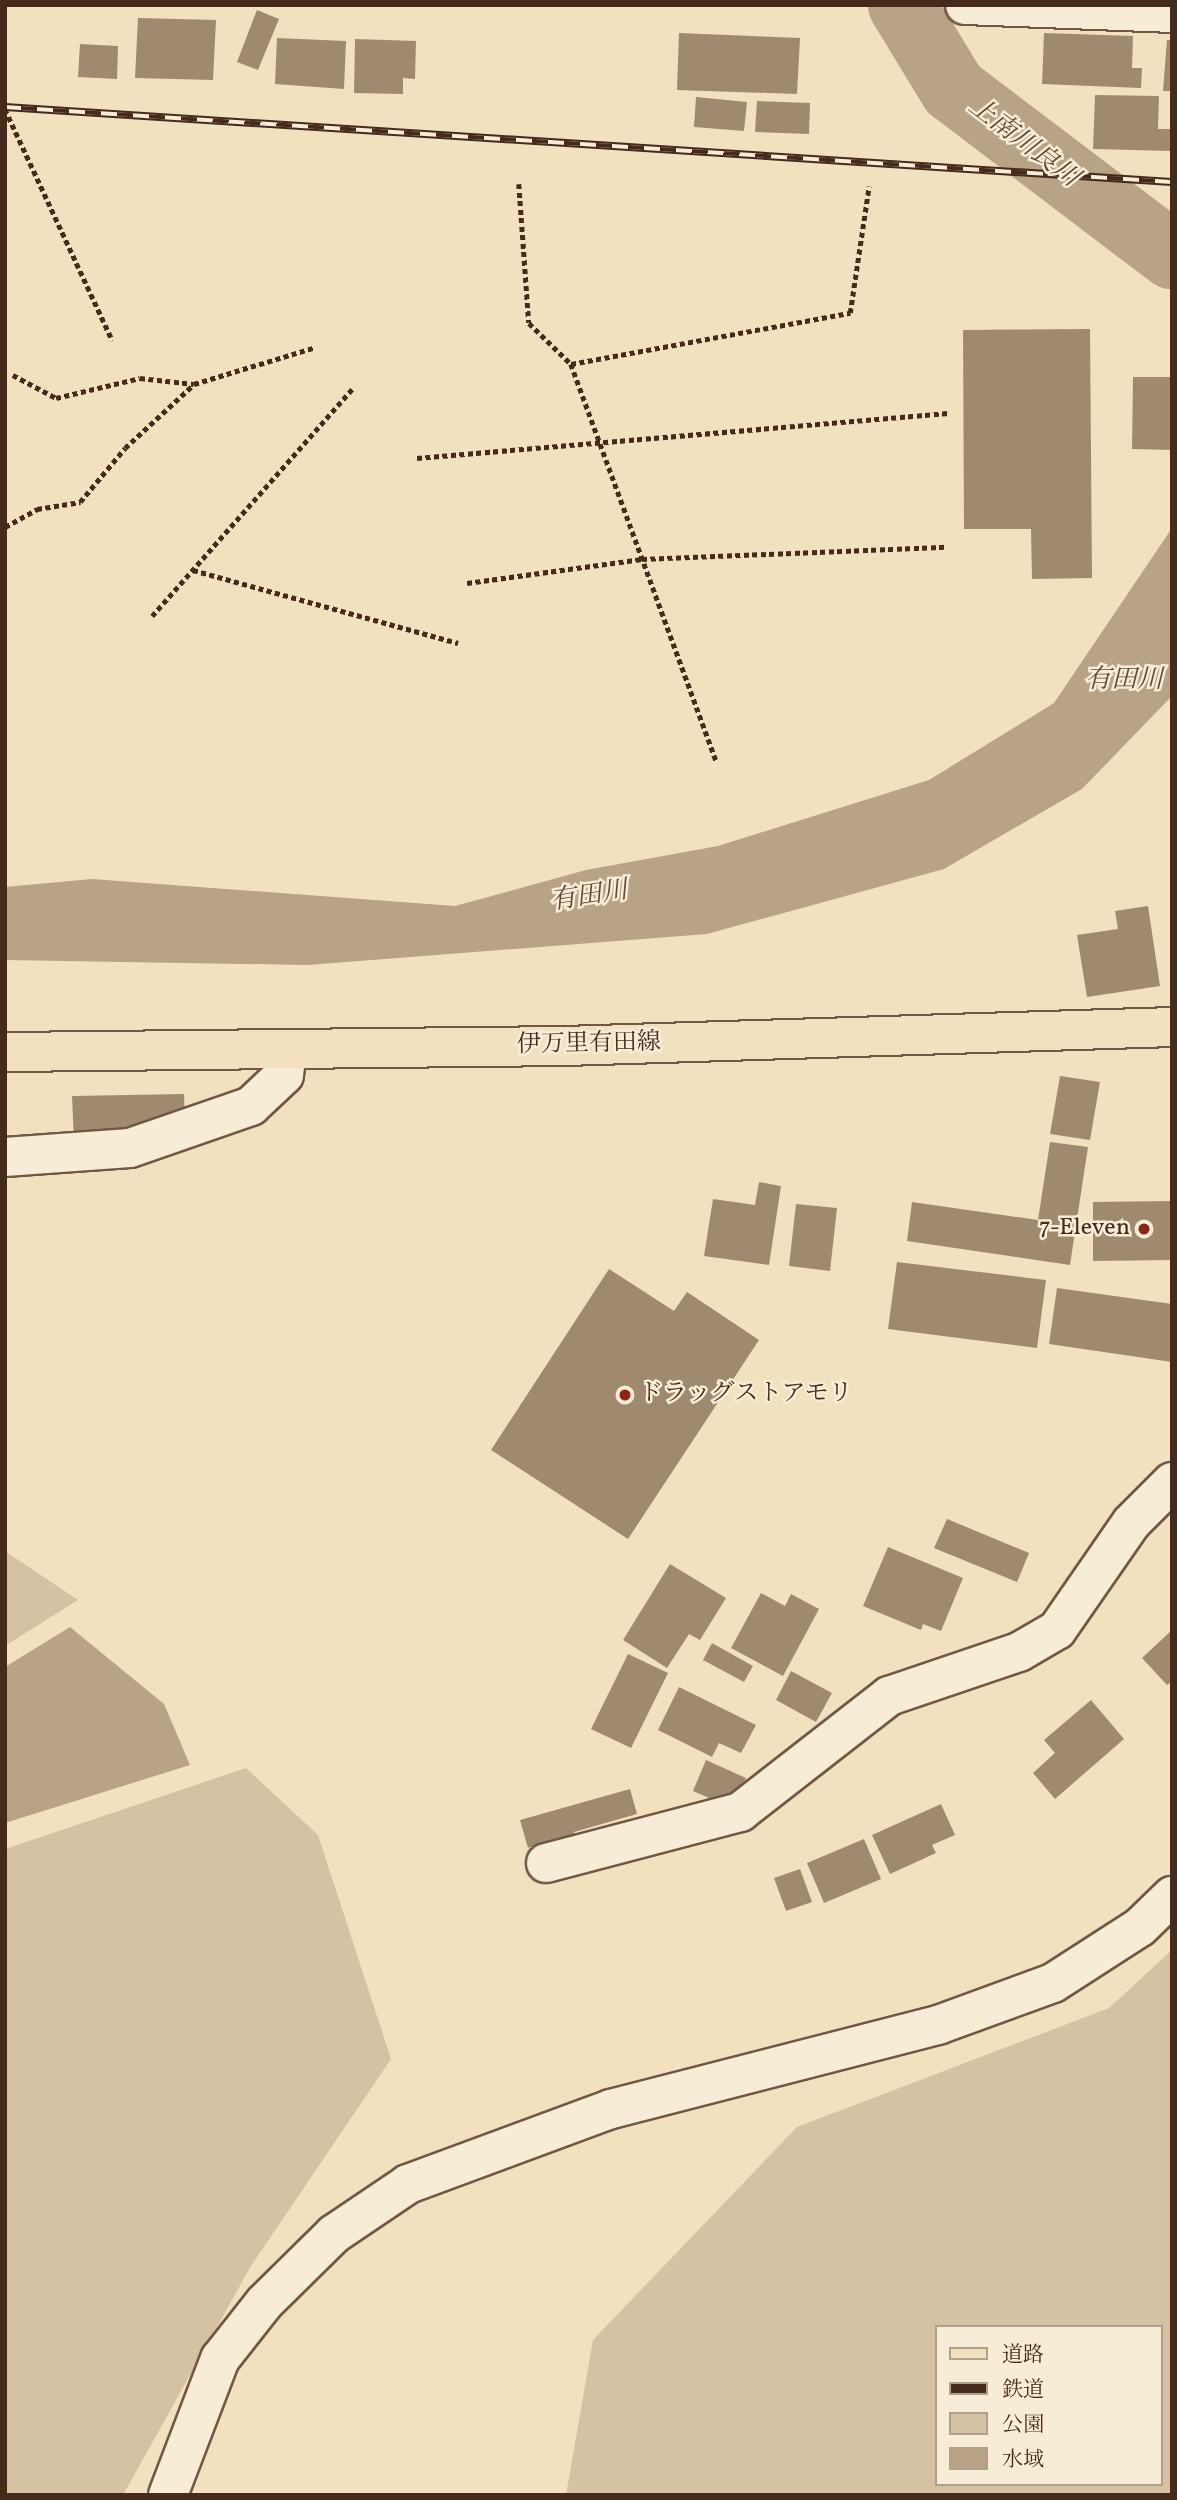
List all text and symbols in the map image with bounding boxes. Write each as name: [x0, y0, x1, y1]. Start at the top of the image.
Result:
water label: 上南川良川: [962, 91, 1084, 195]
water label: 有田川: [1085, 665, 1163, 697]
water label: 有田川: [548, 875, 630, 919]
street label: 伊万里有田線: [517, 1029, 661, 1061]
place label: 7-Eleven: [1039, 1215, 1130, 1243]
marker: 7-Eleven: [1136, 1221, 1152, 1237]
place label: ドラッグストアモリ: [639, 1381, 855, 1409]
marker: ドラッグストアモリ: [617, 1387, 633, 1403]
legend: [936, 2325, 1163, 2486]
text: 道路: [1002, 2341, 1044, 2370]
text: 鉄道: [1002, 2376, 1044, 2405]
text: 公園: [1002, 2411, 1044, 2440]
text: 水域: [1002, 2446, 1044, 2475]

